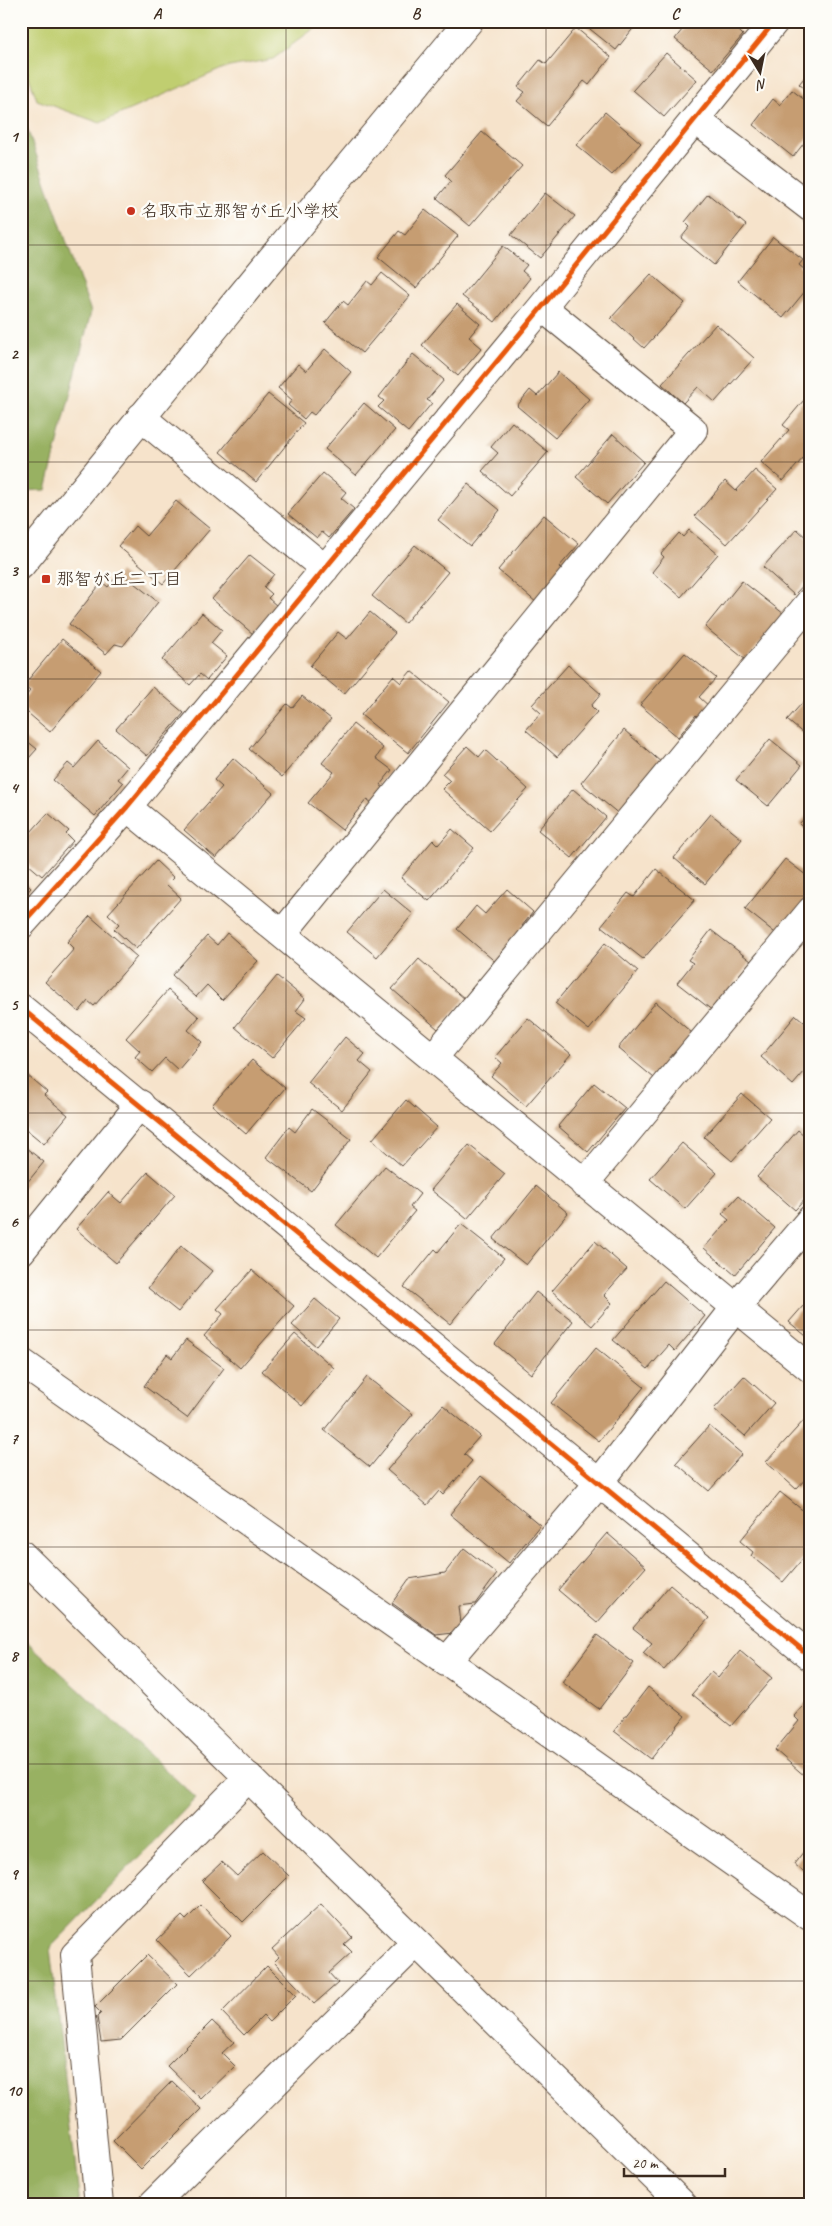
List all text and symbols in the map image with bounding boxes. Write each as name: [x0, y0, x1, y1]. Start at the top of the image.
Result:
text: A: [153, 4, 163, 24]
text: B: [412, 4, 422, 24]
text: C: [671, 4, 681, 24]
north arrow: [734, 48, 784, 98]
text: N: [754, 75, 768, 94]
text: 1: [10, 127, 19, 147]
place label: 名取市立那智が丘小学校: [141, 200, 339, 222]
marker: 名取市立那智が丘小学校: [125, 205, 137, 217]
text: 2: [10, 344, 19, 364]
text: 3: [10, 561, 19, 581]
place label: 那智が丘二丁目: [56, 568, 182, 590]
marker: 那智が丘二丁目: [40, 573, 52, 585]
text: 4: [10, 778, 19, 798]
text: 5: [11, 995, 20, 1015]
text: 6: [10, 1212, 19, 1232]
text: 7: [10, 1429, 19, 1449]
text: 8: [10, 1646, 19, 1666]
text: 9: [10, 1864, 19, 1884]
text: 10: [7, 2081, 23, 2101]
scale bar: [624, 2146, 726, 2178]
text: 20 m: [632, 2154, 659, 2173]

